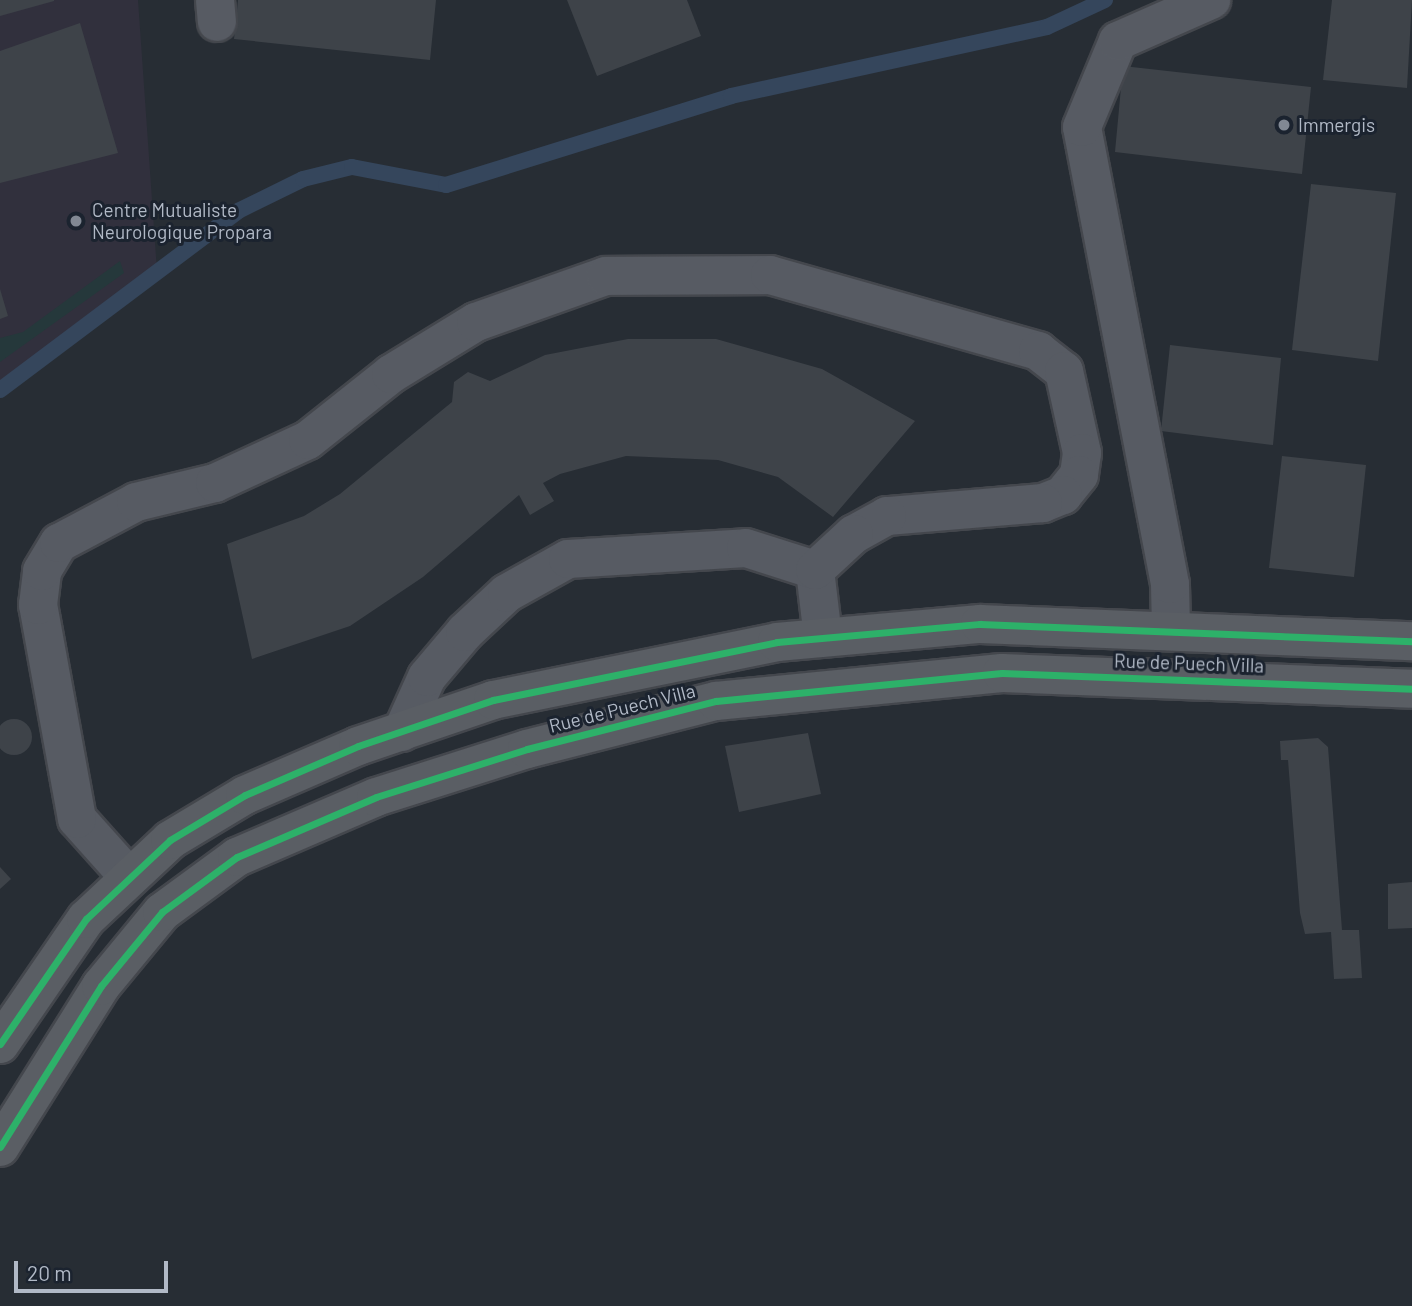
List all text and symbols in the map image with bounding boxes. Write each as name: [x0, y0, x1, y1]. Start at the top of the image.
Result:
place label: Immergis: [1298, 114, 1375, 136]
marker: Immergis: [1276, 117, 1292, 133]
place label: Centre Mutualiste Neurologique Propara: [92, 199, 272, 243]
marker: Centre Mutualiste Neurologique Propara: [66, 211, 86, 231]
street label: Rue de Puech Villa: [1114, 649, 1264, 677]
street label: Rue de Puech Villa: [546, 679, 698, 737]
scale bar: [18, 1246, 172, 1290]
text: 20 m: [27, 1260, 72, 1285]

